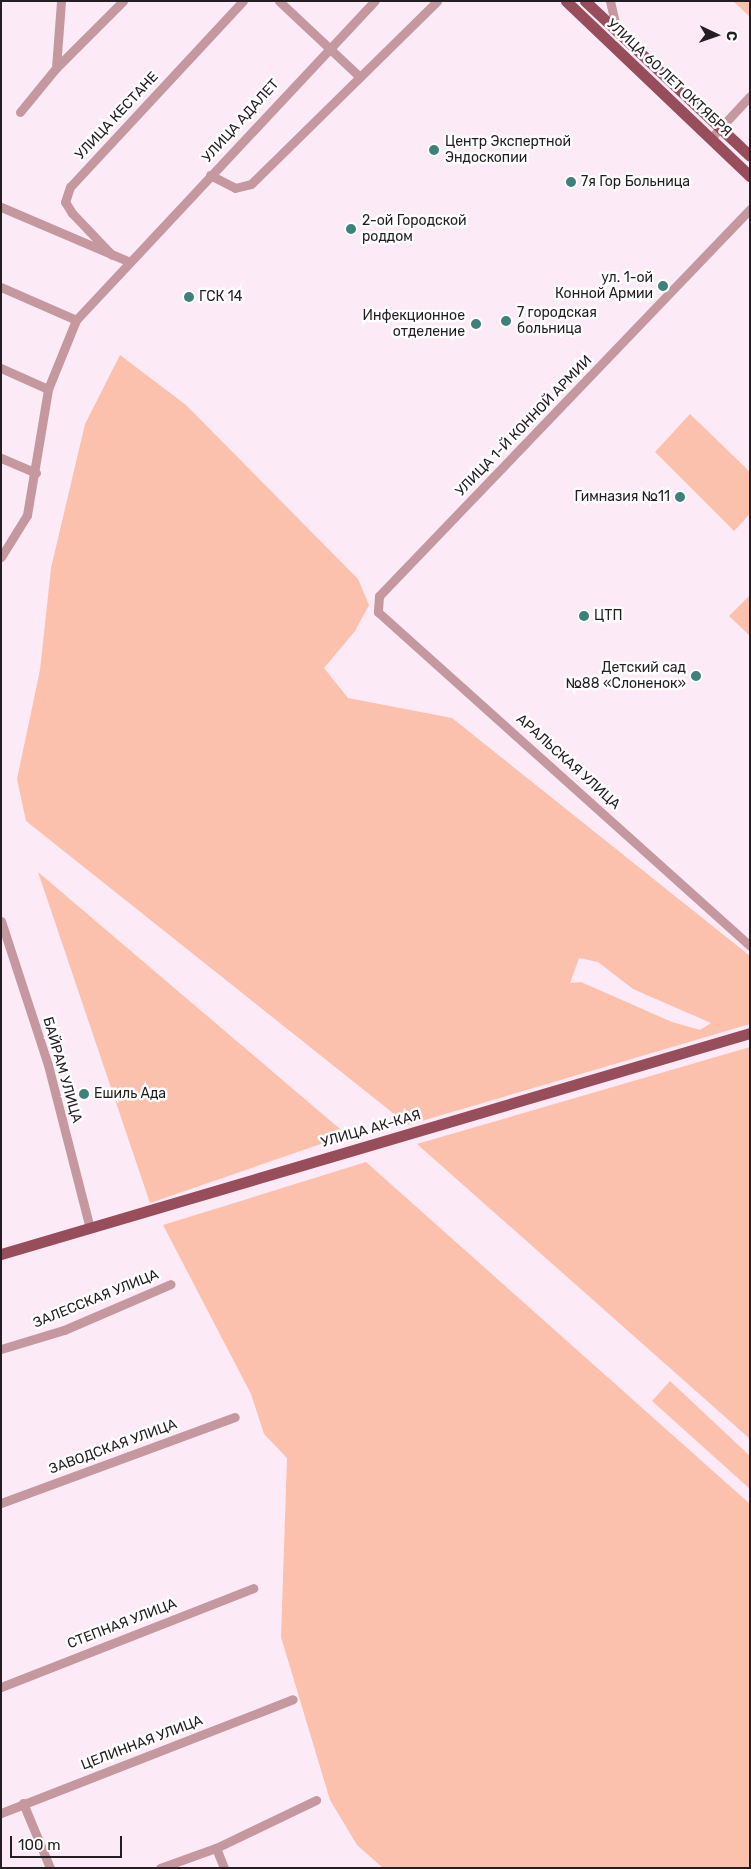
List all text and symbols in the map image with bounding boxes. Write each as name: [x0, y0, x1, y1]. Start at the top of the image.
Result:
north arrow: [691, 10, 741, 60]
street label: УЛИЦА 60 ЛЕТ ОКТЯБРЯ: [603, 16, 735, 140]
text: С: [723, 30, 740, 41]
street label: УЛИЦА КЕСТАНЕ: [72, 69, 162, 163]
street label: УЛИЦА АДАЛЕТ: [199, 76, 283, 166]
place label: Центр Экспертной Эндоскопии: [445, 134, 571, 166]
marker: Центр Экспертной Эндоскопии: [427, 143, 441, 157]
place label: 7я Гор Больница: [581, 174, 690, 190]
marker: 7я Гор Больница: [565, 176, 577, 188]
place label: 2-ой Городской роддом: [362, 213, 467, 246]
marker: 2-ой Городской роддом: [344, 222, 358, 236]
place label: ул. 1-ой Конной Армии: [555, 270, 653, 302]
marker: ул. 1-ой Конной Армии: [657, 280, 669, 292]
place label: ГСК 14: [199, 289, 243, 305]
marker: ГСК 14: [183, 291, 195, 303]
place label: 7 городская больница: [517, 305, 597, 338]
place label: Инфекционное отделение: [363, 308, 465, 341]
marker: 7 городская больница: [499, 314, 513, 328]
marker: Инфекционное отделение: [469, 317, 483, 331]
street label: УЛИЦА 1-Й КОННОЙ АРМИИ: [452, 352, 596, 500]
place label: Гимназия №11: [575, 489, 670, 505]
marker: Гимназия №11: [674, 491, 686, 503]
place label: ЦТП: [594, 608, 622, 624]
marker: ЦТП: [578, 610, 590, 622]
place label: Детский сад №88 «Слоненок»: [566, 660, 686, 692]
marker: Детский сад №88 «Слоненок»: [690, 670, 702, 682]
street label: АРАЛЬСКАЯ УЛИЦА: [513, 711, 623, 813]
street label: БАЙРАМ УЛИЦА: [39, 1015, 85, 1125]
place label: Ешиль Ада: [94, 1086, 166, 1102]
marker: Ешиль Ада: [78, 1088, 90, 1100]
street label: УЛИЦА АК-КАЯ: [319, 1107, 423, 1151]
street label: ЗАЛЕССКАЯ УЛИЦА: [31, 1266, 161, 1332]
street label: ЗАВОДСКАЯ УЛИЦА: [47, 1416, 179, 1478]
street label: СТЕПНАЯ УЛИЦА: [65, 1595, 179, 1653]
street label: ЦЕЛИННАЯ УЛИЦА: [79, 1712, 205, 1774]
scale bar: [12, 1826, 125, 1858]
text: 100 m: [18, 1836, 60, 1854]

